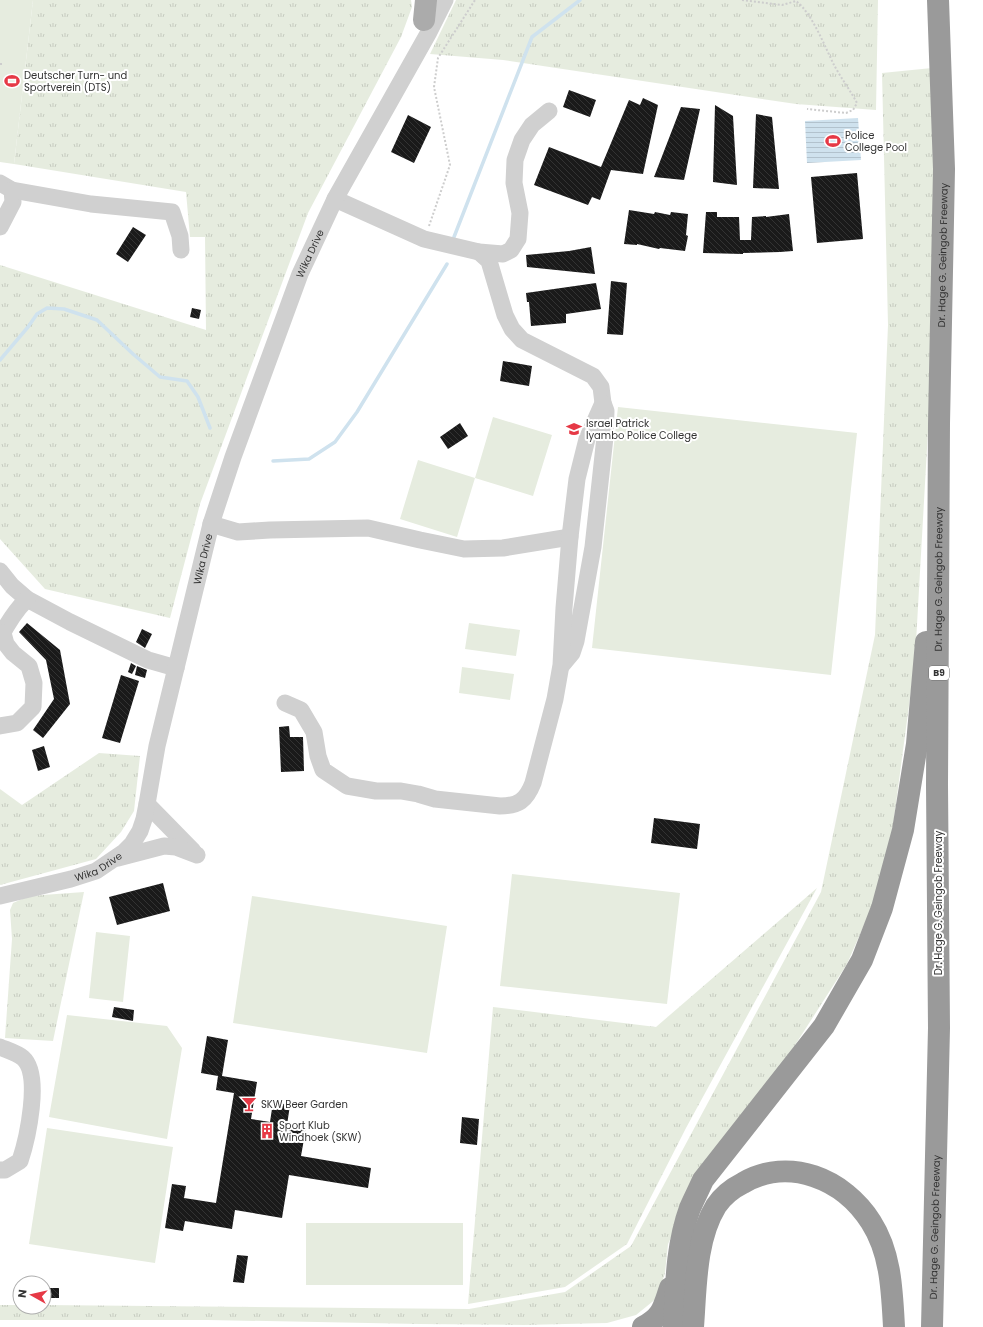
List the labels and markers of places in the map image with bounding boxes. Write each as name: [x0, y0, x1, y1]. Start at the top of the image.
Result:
place label: Deutscher Turn- und Sportverein (DTS): [24, 68, 127, 95]
sports icon: Deutscher Turn- und Sportverein (DTS): [3, 72, 21, 90]
place label: Police College Pool: [845, 128, 907, 155]
sports icon: Police College Pool: [824, 132, 842, 150]
place label: Israel Patrick Iyambo Police College: [586, 416, 697, 443]
school or university icon: Israel Patrick Iyambo Police College: [565, 420, 583, 438]
bar icon: SKW Beer Garden: [240, 1095, 258, 1113]
place label: SKW Beer Garden: [261, 1097, 348, 1112]
place label: Sport Klub Windhoek (SKW): [279, 1118, 362, 1145]
building icon: Sport Klub Windhoek (SKW): [258, 1122, 276, 1140]

